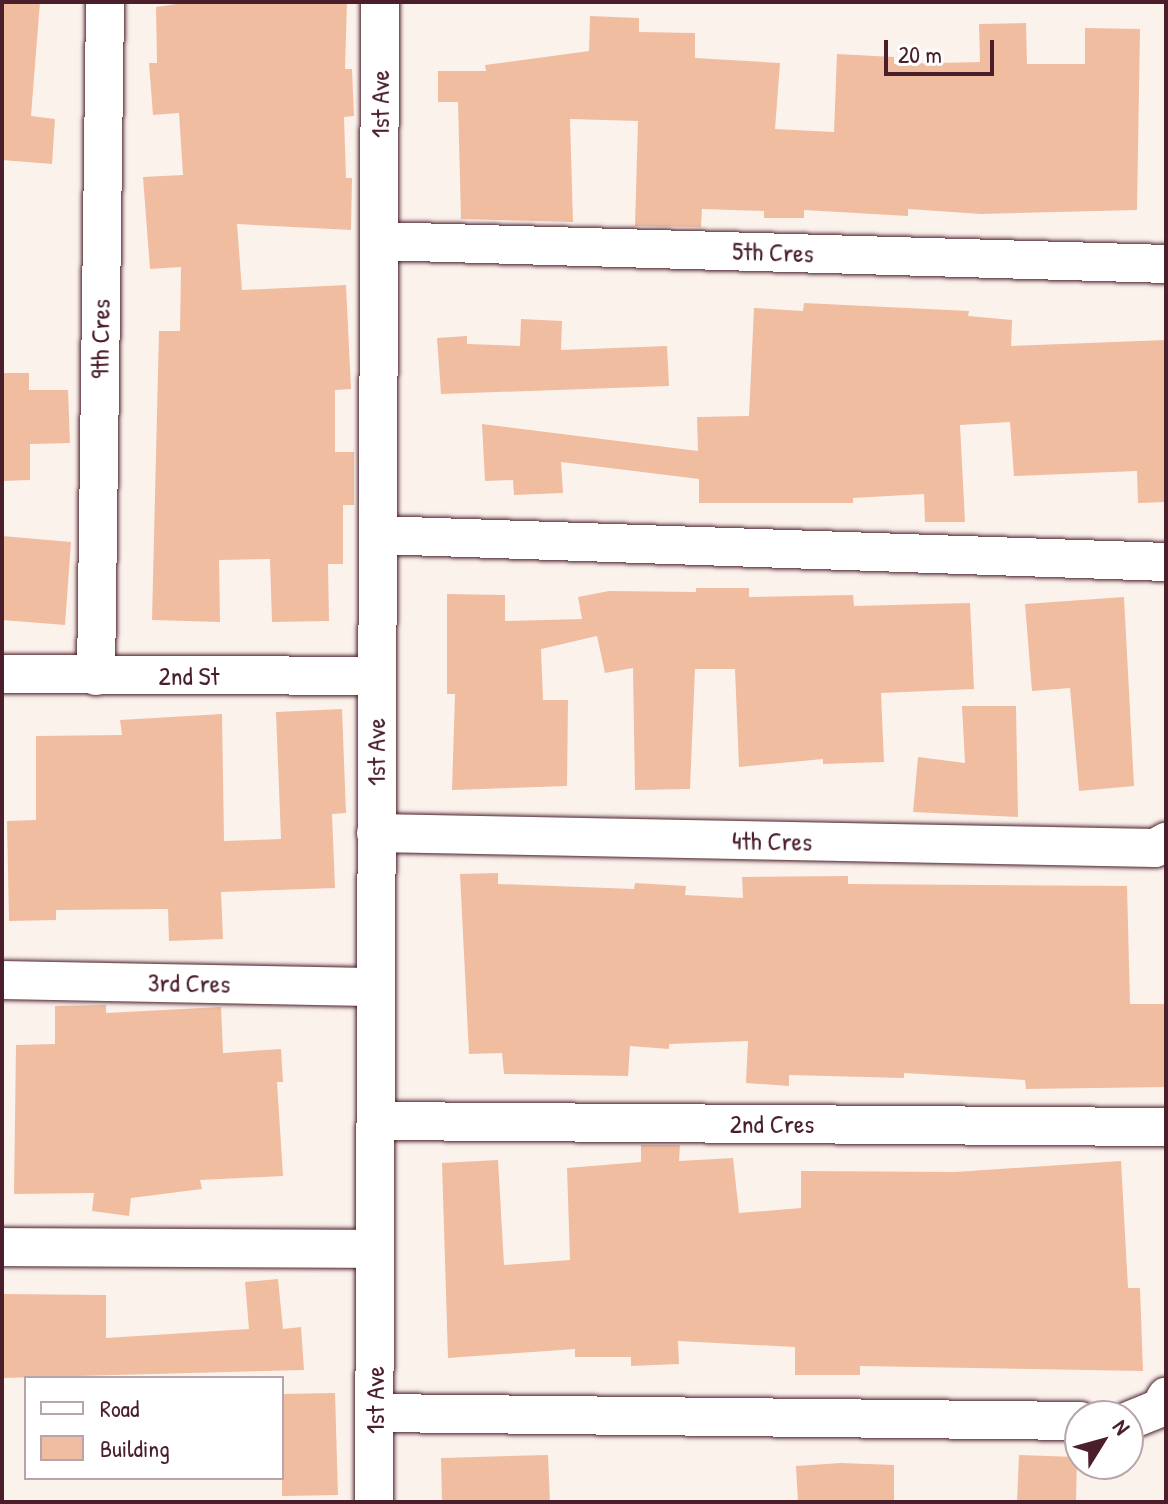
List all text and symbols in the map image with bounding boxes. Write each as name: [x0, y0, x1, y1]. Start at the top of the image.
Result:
scale bar: [888, 24, 998, 74]
text: 20 m: [898, 38, 942, 70]
street label: 1st Ave: [364, 70, 396, 138]
street label: 5th Cres: [732, 235, 814, 269]
street label: 9th Cres: [84, 299, 116, 379]
street label: 2nd St: [159, 660, 219, 692]
street label: 1st Ave: [360, 718, 392, 786]
street label: 4th Cres: [732, 825, 812, 857]
street label: 3rd Cres: [148, 967, 230, 999]
street label: 2nd Cres: [730, 1108, 814, 1140]
street label: 1st Ave: [359, 1366, 391, 1434]
legend: [24, 1376, 284, 1480]
text: Road: [100, 1392, 139, 1424]
north arrow: [1064, 1400, 1144, 1480]
text: N: [1106, 1413, 1137, 1440]
text: Building: [100, 1432, 170, 1464]

